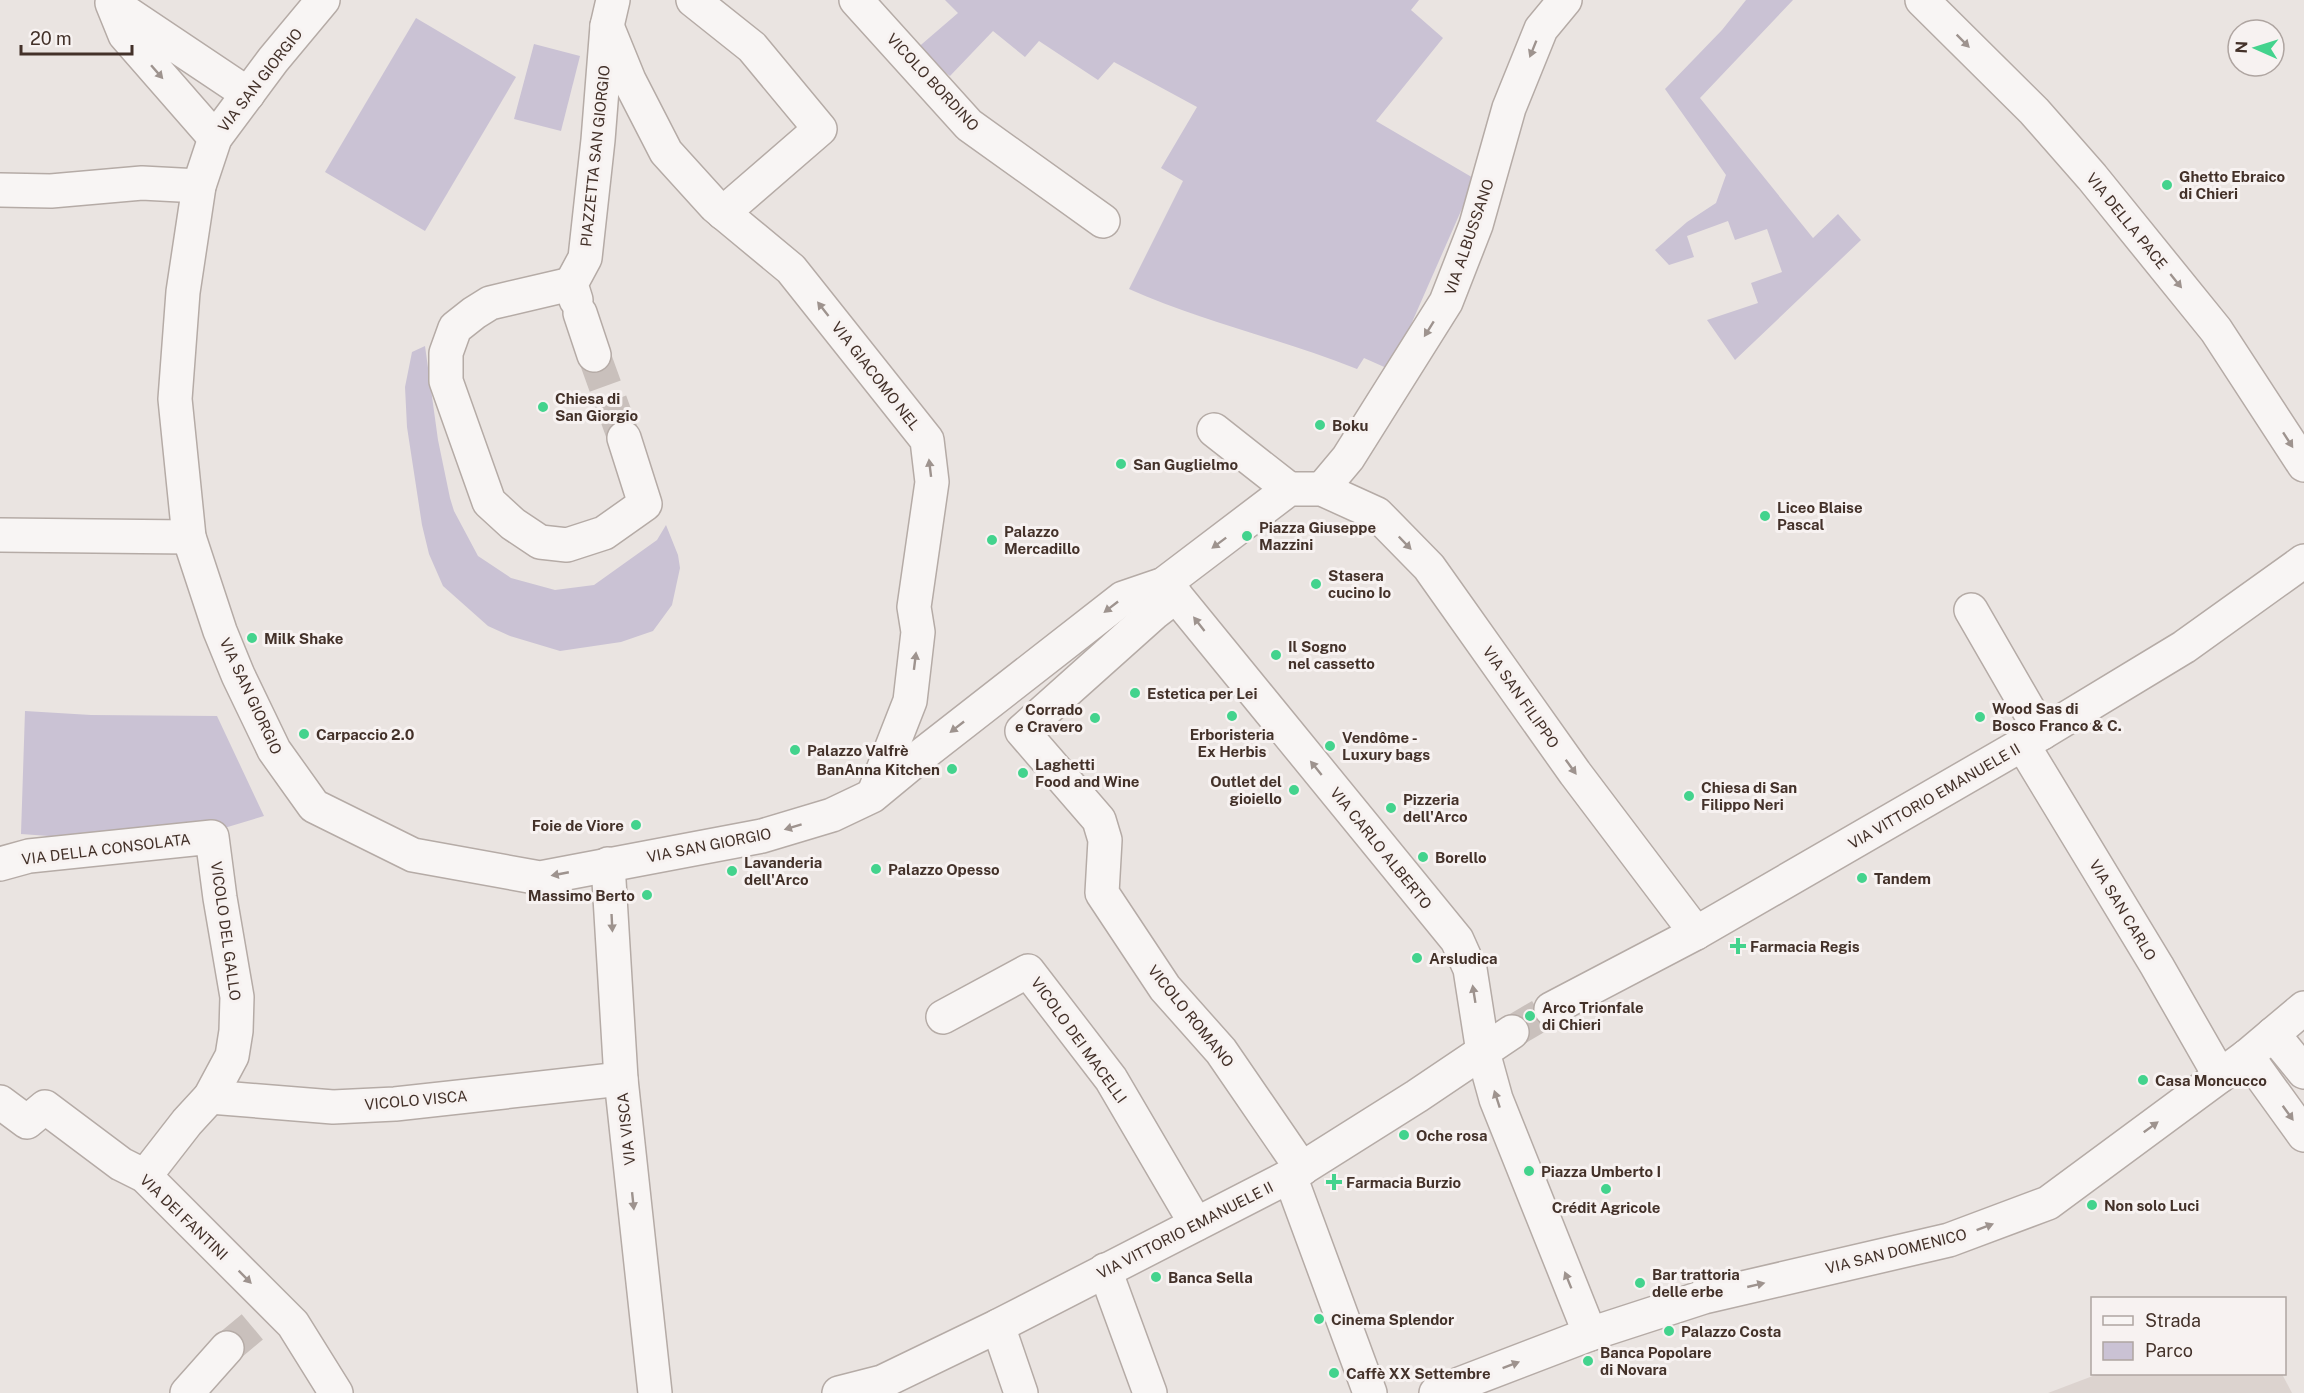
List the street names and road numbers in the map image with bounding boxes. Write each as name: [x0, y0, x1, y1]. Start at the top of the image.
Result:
street label: VIA SAN GIORGIO: [214, 25, 306, 135]
street label: VICOLO BORDINO: [884, 30, 982, 134]
street label: PIAZZETTA SAN GIORGIO: [577, 64, 613, 248]
street label: VIA DELLA PACE: [2083, 170, 2171, 272]
street label: VIA ALBUSSANO: [1441, 177, 1497, 297]
street label: VIA GIACOMO NEL: [828, 318, 924, 434]
street label: VIA SAN GIORGIO: [217, 635, 285, 757]
street label: VIA SAN FILIPPO: [1480, 643, 1562, 751]
street label: VIA VITTORIO EMANUELE II: [1845, 740, 2023, 852]
street label: VIA CARLO ALBERTO: [1327, 784, 1435, 912]
street label: VIA SAN GIORGIO: [645, 825, 773, 865]
street label: VIA DELLA CONSOLATA: [20, 830, 192, 868]
street label: VIA SAN CARLO: [2086, 857, 2160, 963]
street label: VICOLO DEL GALLO: [208, 860, 244, 1002]
street label: VICOLO ROMANO: [1145, 962, 1237, 1070]
street label: VICOLO DEI MACELLI: [1028, 974, 1130, 1106]
street label: VICOLO VISCA: [364, 1087, 469, 1113]
street label: VIA VISCA: [614, 1091, 638, 1166]
street label: VIA DEI FANTINI: [137, 1171, 231, 1263]
street label: VIA VITTORIO EMANUELE II: [1094, 1178, 1276, 1282]
street label: VIA SAN DOMENICO: [1824, 1225, 1968, 1277]

